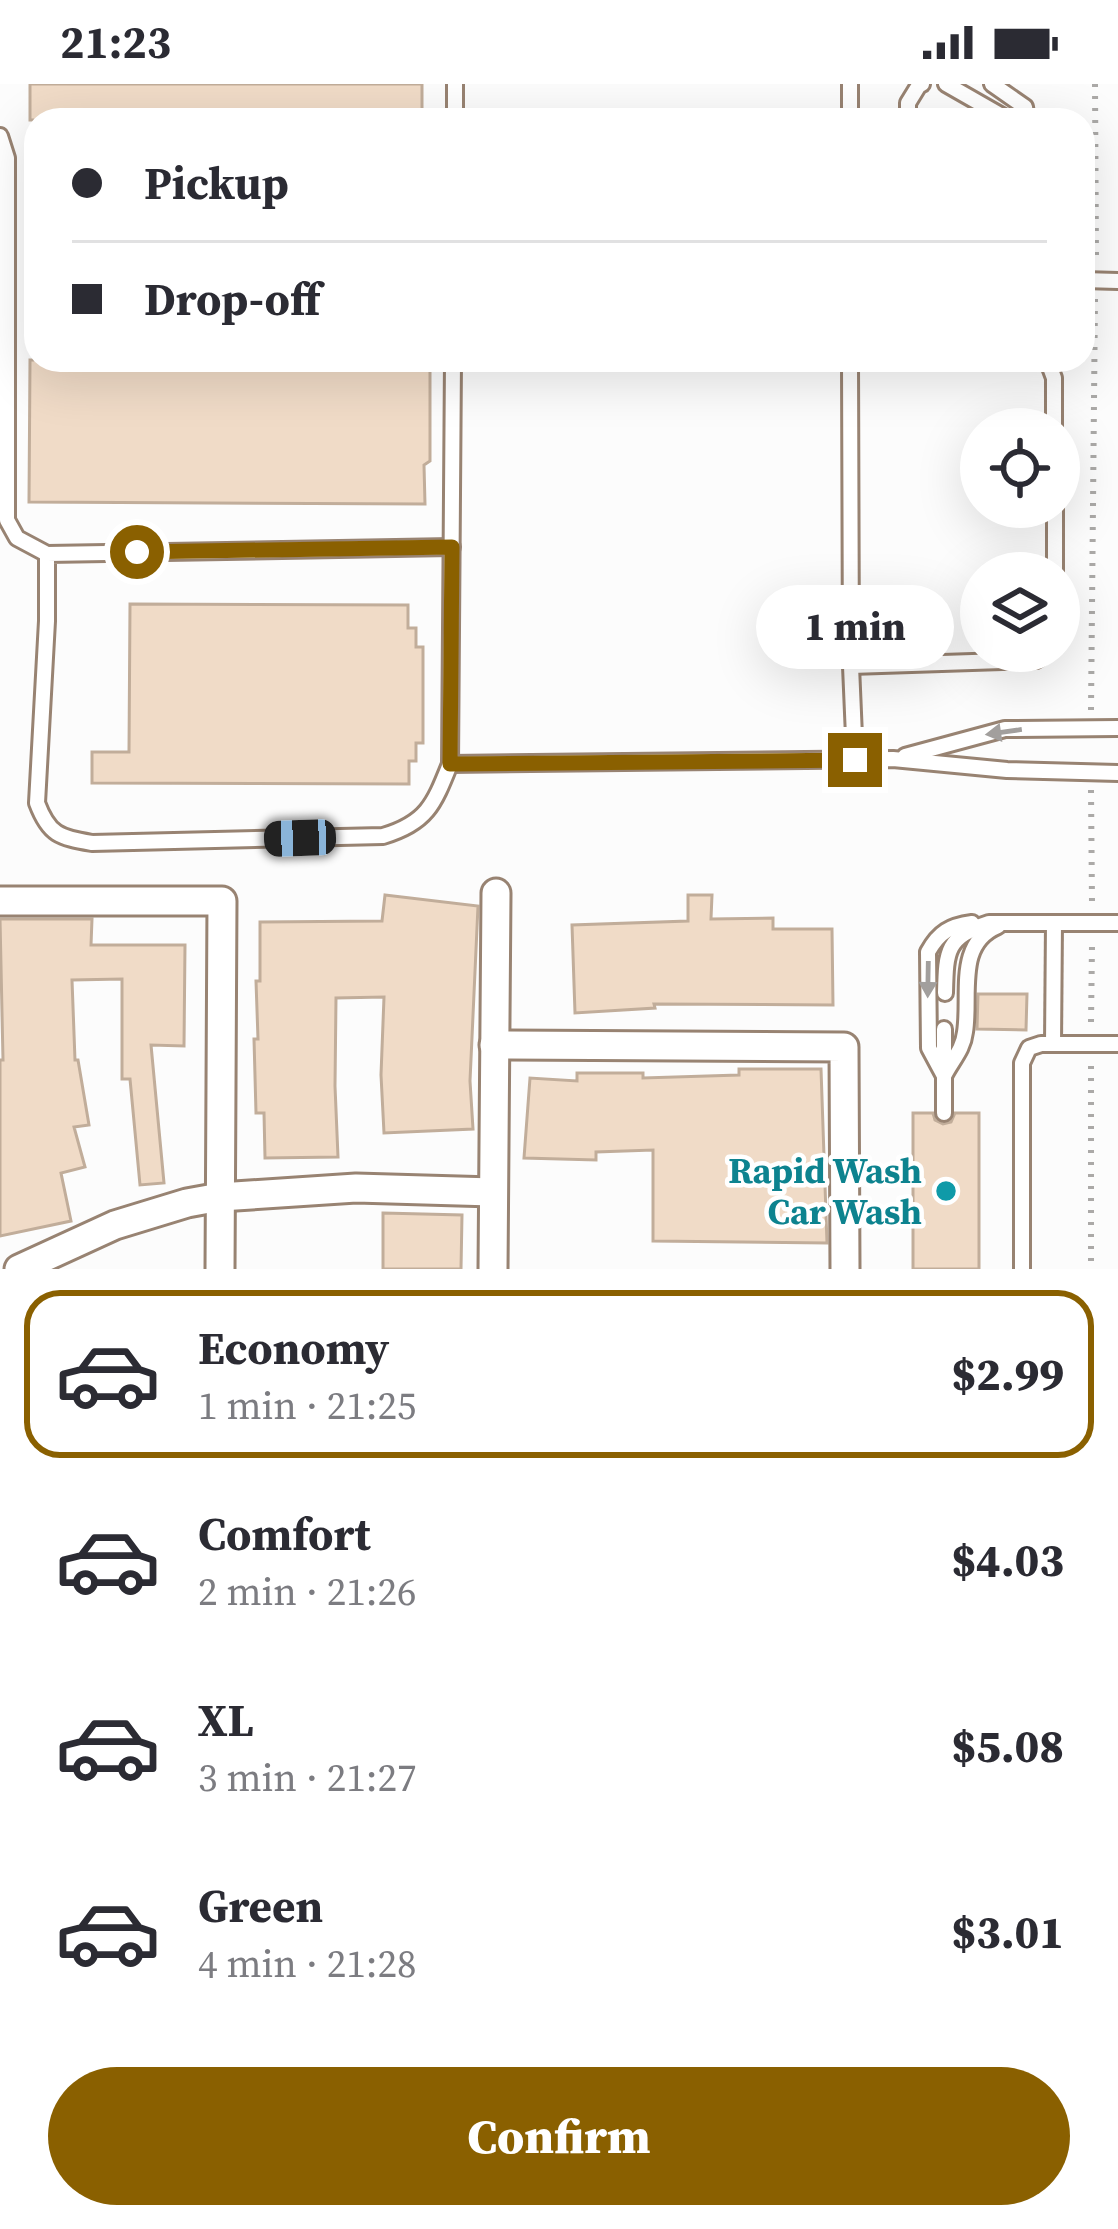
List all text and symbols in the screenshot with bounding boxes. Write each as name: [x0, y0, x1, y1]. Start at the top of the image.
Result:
text: 21:23: [60, 11, 171, 73]
text: Pickup: [144, 152, 289, 214]
text: Drop-off: [144, 268, 320, 330]
map controls: [960, 408, 1080, 672]
button: locate: [960, 408, 1080, 528]
route start: [110, 525, 164, 579]
button: layers: [960, 552, 1080, 672]
callout: 1 min: [756, 586, 954, 670]
text: 1 min: [804, 600, 906, 653]
one-way arrow: [985, 723, 1022, 742]
route end: [828, 733, 882, 787]
car: [263, 819, 337, 857]
one-way arrow: [918, 961, 937, 999]
place label: Rapid Wash Car Wash: [728, 1146, 922, 1236]
marker: Rapid Wash Car Wash: [933, 1178, 959, 1204]
text: Economy: [198, 1317, 389, 1379]
icon: car: [54, 1320, 162, 1428]
text: $2.99: [951, 1343, 1064, 1405]
text: 1 min · 21:25: [198, 1379, 417, 1432]
text: Comfort: [198, 1503, 371, 1565]
icon: car: [54, 1506, 162, 1614]
text: $4.03: [951, 1529, 1064, 1591]
text: 2 min · 21:26: [198, 1565, 417, 1618]
text: XL: [198, 1689, 254, 1751]
icon: car: [54, 1692, 162, 1800]
text: $5.08: [951, 1715, 1064, 1777]
text: 3 min · 21:27: [198, 1751, 417, 1804]
text: Green: [198, 1875, 323, 1937]
icon: car: [54, 1878, 162, 1986]
text: $3.01: [951, 1901, 1064, 1963]
text: 4 min · 21:28: [198, 1937, 417, 1990]
button: Confirm: [48, 2067, 1070, 2205]

